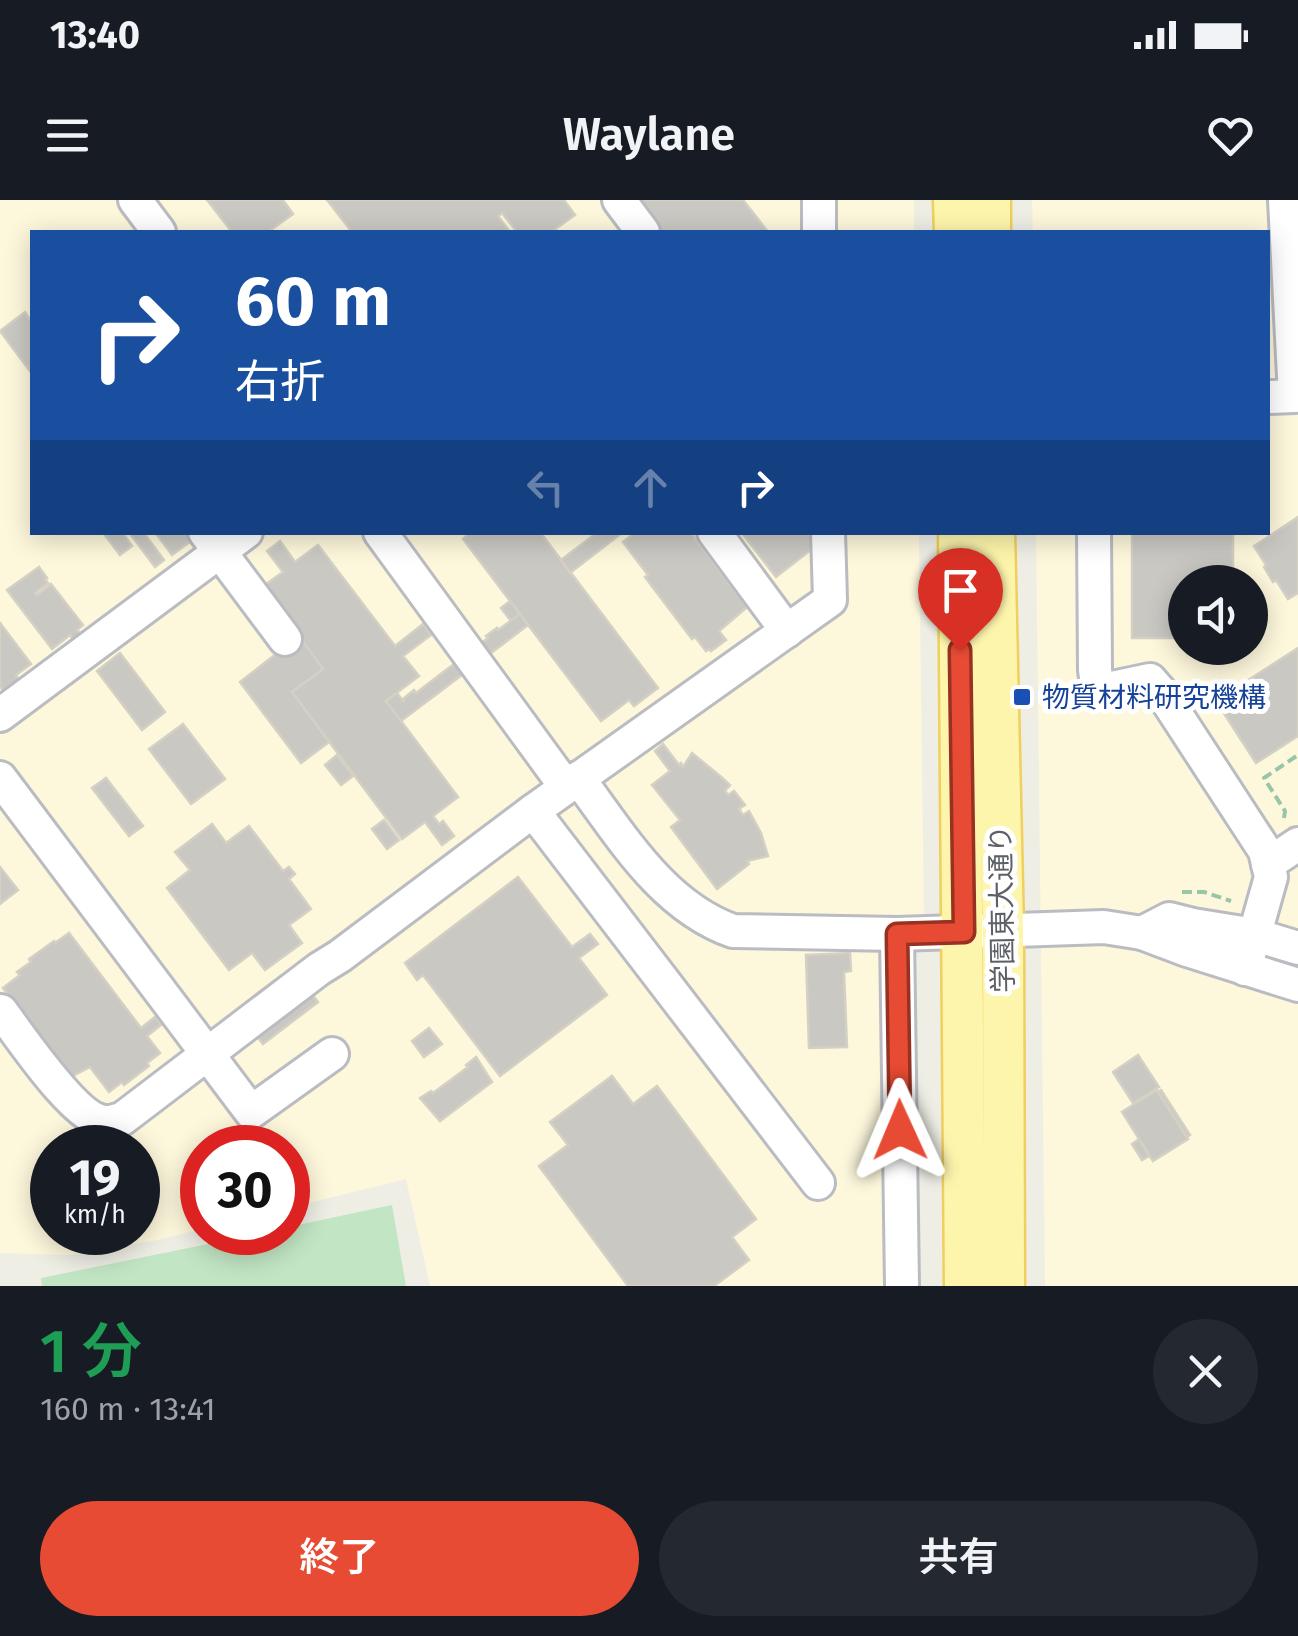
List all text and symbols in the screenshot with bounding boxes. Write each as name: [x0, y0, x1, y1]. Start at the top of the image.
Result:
text: 13:40: [50, 12, 140, 58]
icon: menu: [40, 108, 95, 163]
text: Waylane: [563, 108, 735, 162]
icon: heart: [1203, 108, 1258, 163]
text: 60 m: [235, 260, 391, 344]
icon: right: [70, 270, 200, 400]
text: 右折: [235, 355, 325, 409]
icon: left: [518, 460, 573, 515]
icon: ahead: [623, 460, 678, 515]
icon: right: [728, 460, 783, 515]
pin: [918, 548, 1003, 651]
icon: arrive: [933, 563, 988, 618]
map controls: [1168, 565, 1268, 665]
button: sound: [1168, 565, 1268, 665]
place label: 物質材料研究機構: [1042, 681, 1266, 714]
marker: 物質材料研究機構: [1011, 686, 1033, 708]
street label: 学園東大通り: [984, 825, 1020, 993]
position arrow: [848, 1078, 952, 1182]
speed limit sign: 30: [180, 1125, 310, 1255]
text: 19: [69, 1148, 121, 1208]
text: km/h: [64, 1200, 126, 1230]
text: 1 分: [40, 1316, 142, 1388]
button: close: [1153, 1319, 1258, 1424]
text: 160 m · 13:41: [40, 1390, 216, 1428]
button: 終了: [40, 1501, 639, 1616]
button: 共有: [659, 1501, 1258, 1616]

